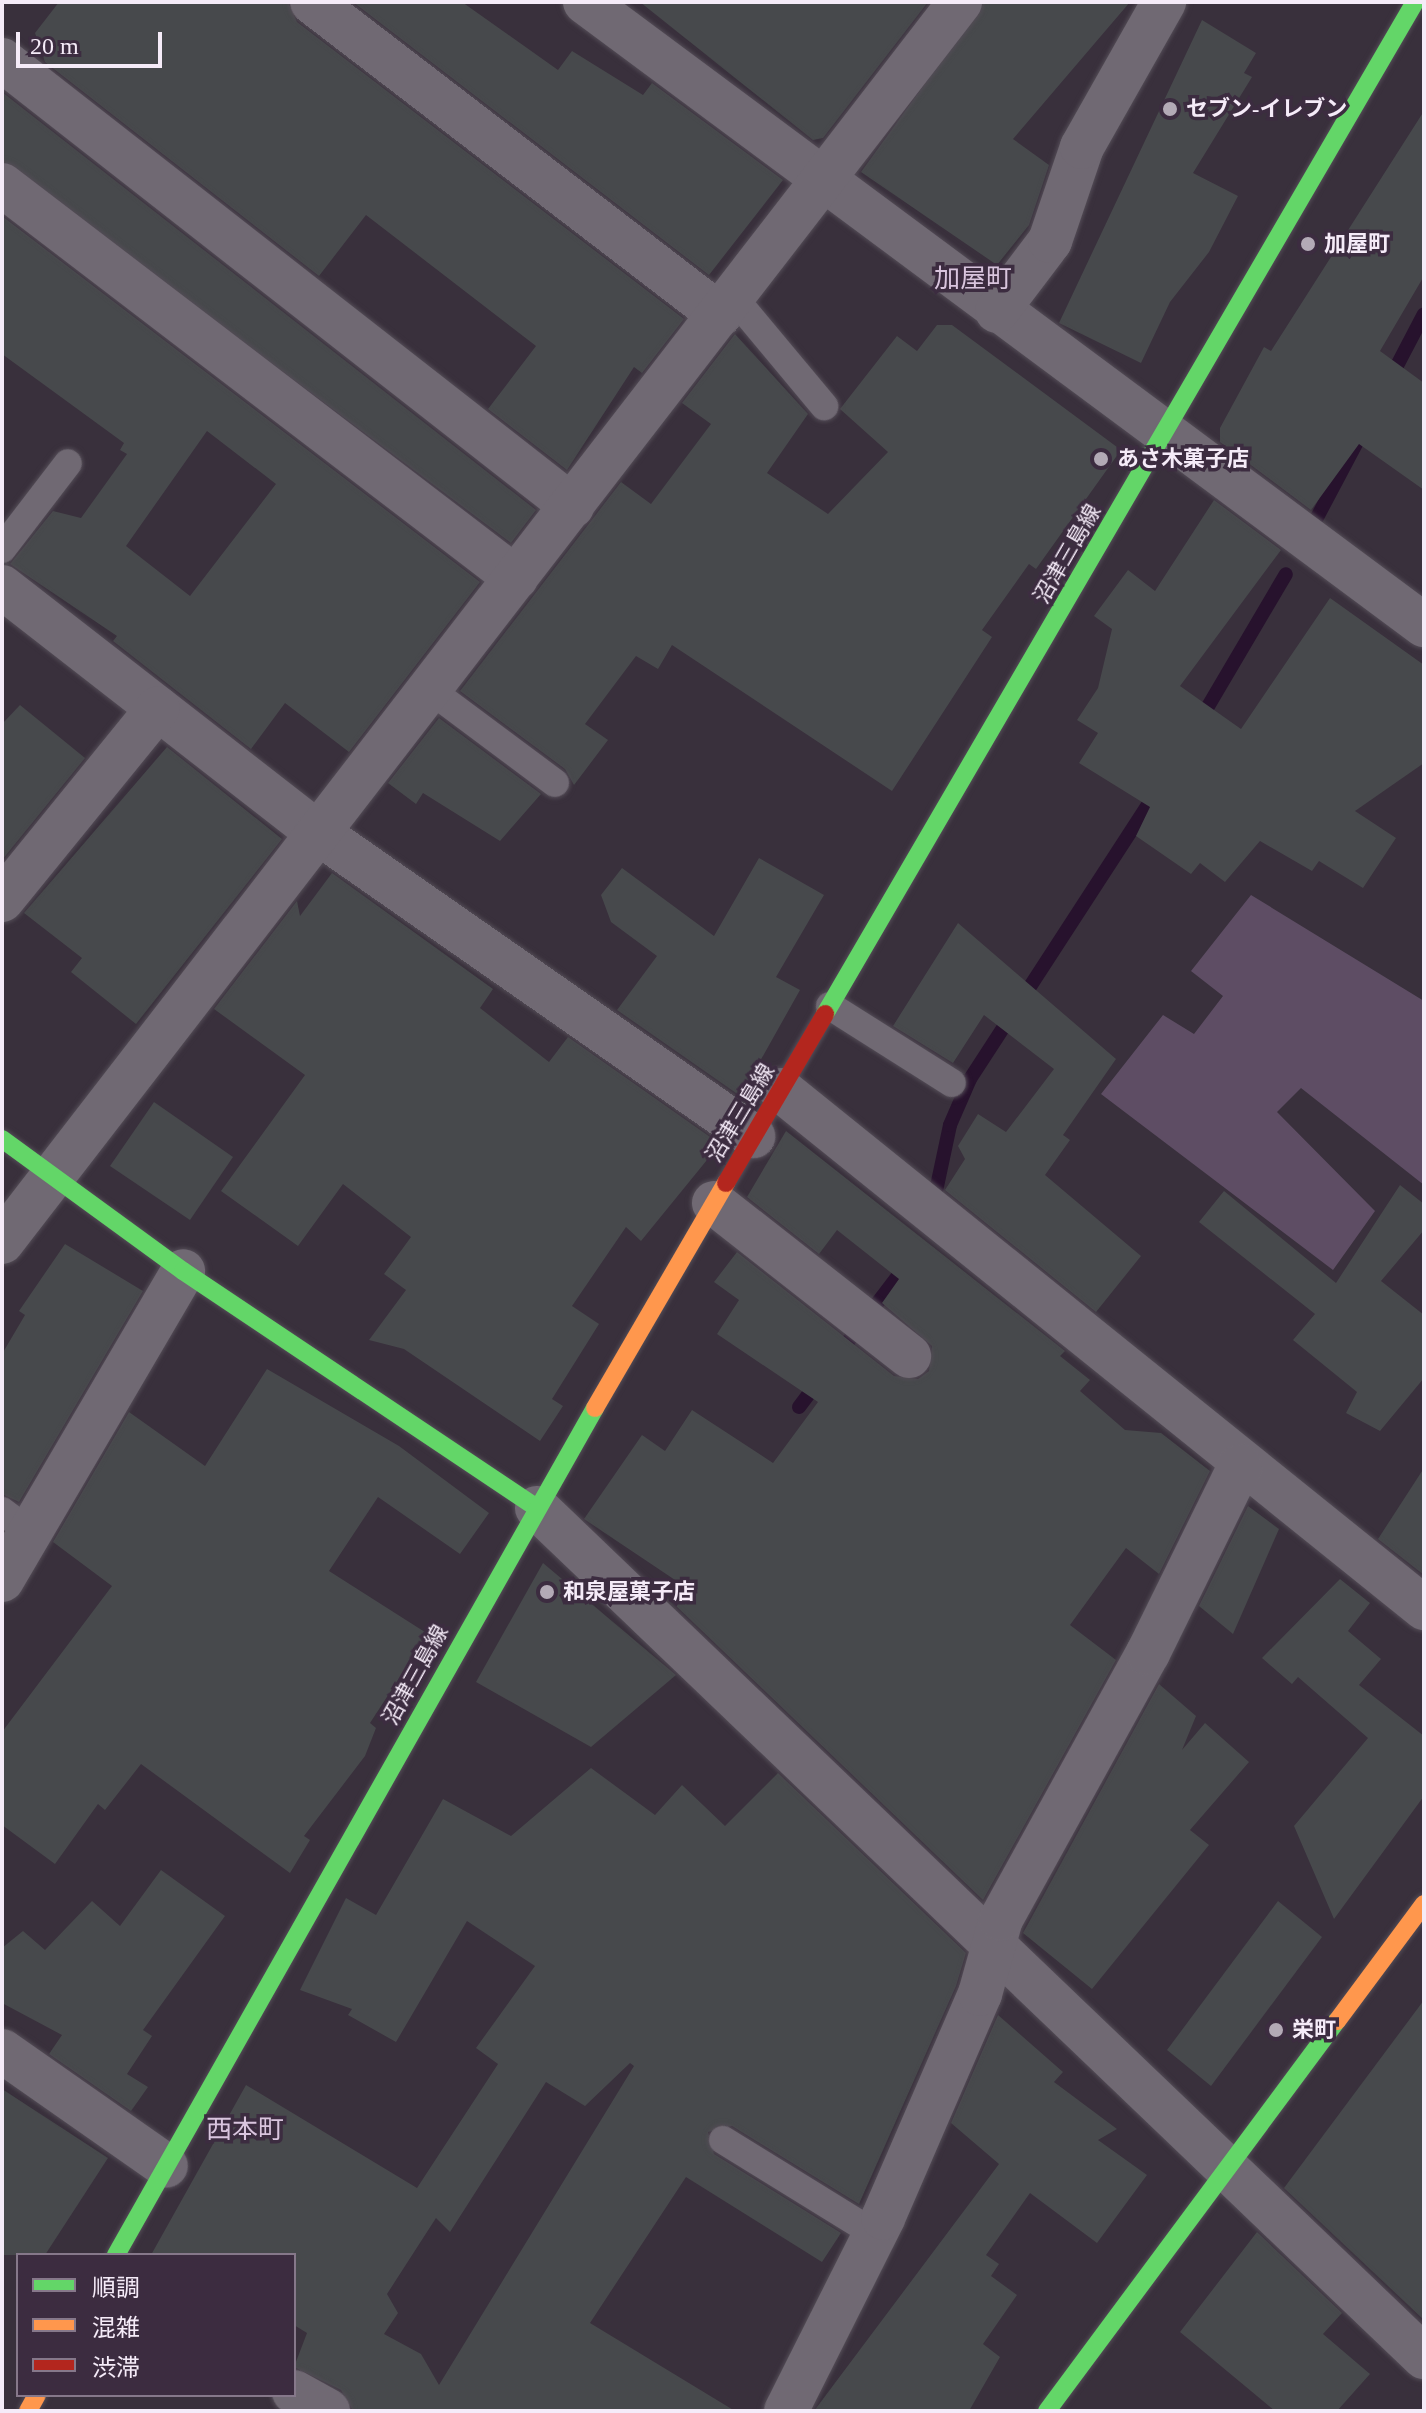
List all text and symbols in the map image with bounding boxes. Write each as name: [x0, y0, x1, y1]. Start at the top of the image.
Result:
scale bar: [20, 16, 166, 66]
text: 20 m: [30, 33, 79, 59]
place label: セブン-イレブン: [1186, 96, 1347, 122]
marker: セブン-イレブン: [1161, 100, 1179, 118]
place label: 加屋町: [1324, 231, 1390, 257]
marker: 加屋町: [1299, 235, 1317, 253]
district label: 加屋町: [934, 263, 1012, 295]
place label: あさ木菓子店: [1117, 446, 1249, 472]
marker: あさ木菓子店: [1092, 450, 1110, 468]
street label: 沼津三島線: [1028, 500, 1106, 608]
street label: 沼津三島線: [700, 1059, 780, 1167]
place label: 和泉屋菓子店: [563, 1579, 695, 1605]
marker: 和泉屋菓子店: [538, 1583, 556, 1601]
street label: 沼津三島線: [377, 1620, 453, 1730]
place label: 栄町: [1292, 2017, 1336, 2043]
marker: 栄町: [1267, 2021, 1285, 2039]
district label: 西本町: [206, 2114, 284, 2146]
legend: [16, 2253, 296, 2397]
text: 順調: [92, 2275, 140, 2301]
text: 混雑: [92, 2315, 140, 2341]
text: 渋滞: [92, 2355, 140, 2381]

